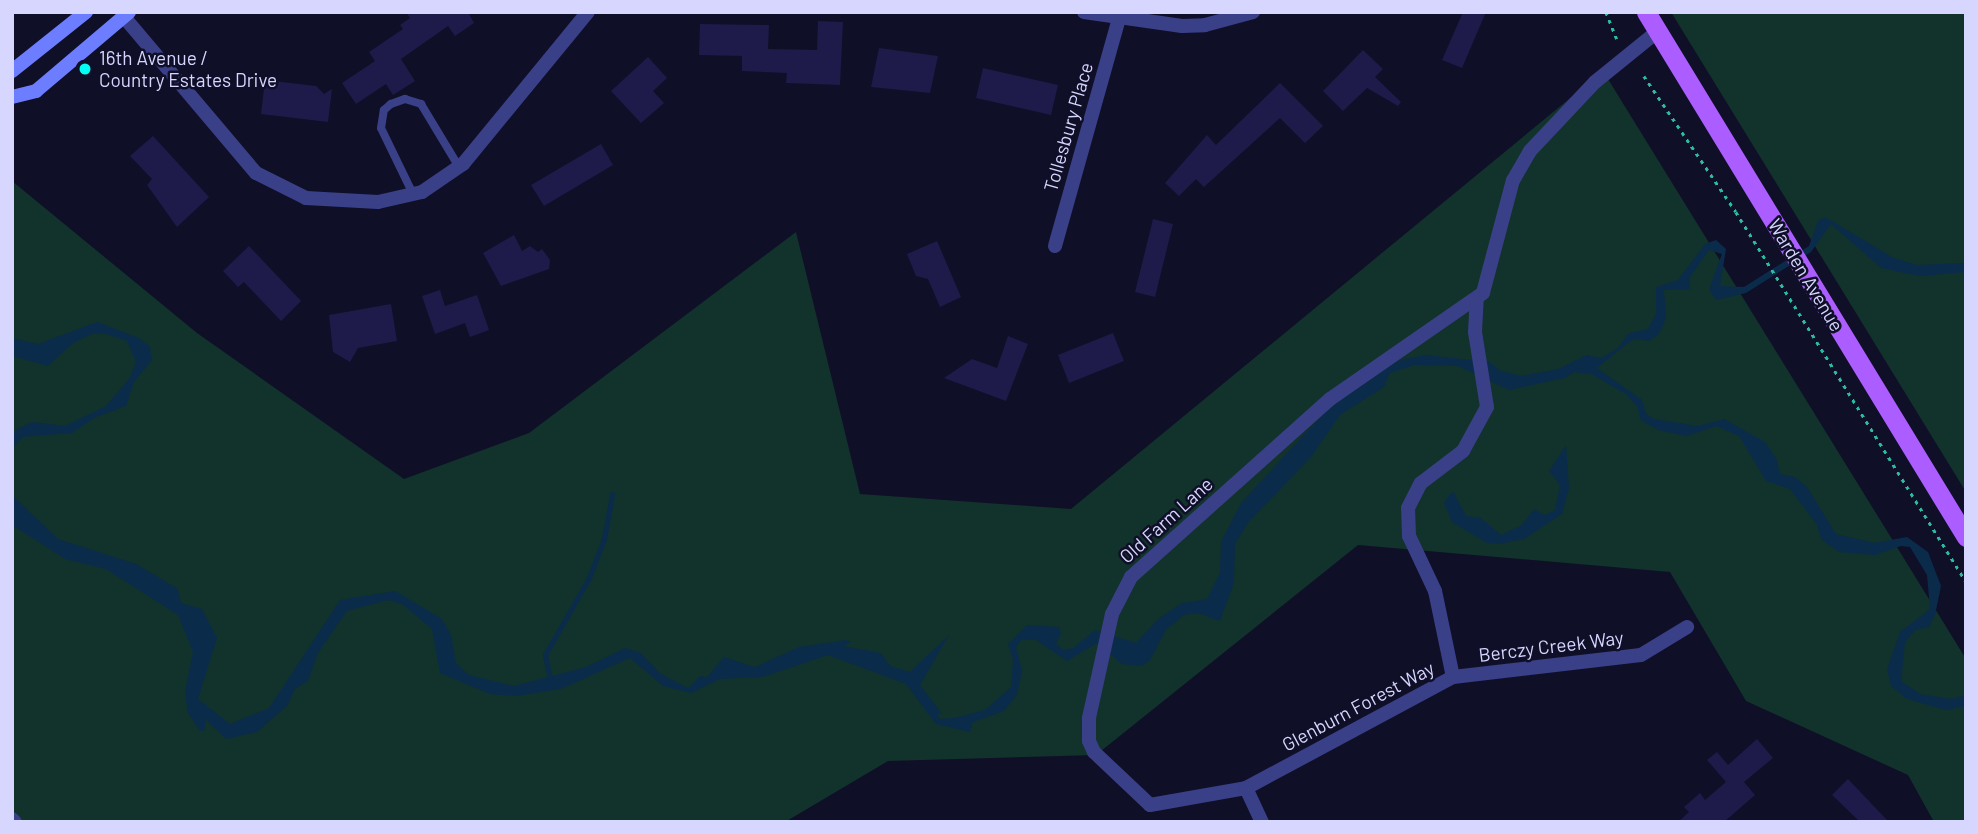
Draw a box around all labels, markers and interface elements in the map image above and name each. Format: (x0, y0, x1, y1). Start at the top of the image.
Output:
place label: 16th Avenue / Country Estates Drive (99, 47, 277, 91)
street label: Tollesbury Place (1039, 60, 1097, 194)
marker: 16th Avenue / Country Estates Drive (77, 61, 93, 77)
street label: Warden Avenue (1763, 215, 1849, 335)
street label: Old Farm Lane (1115, 472, 1217, 568)
street label: Berczy Creek Way (1477, 626, 1625, 666)
street label: Glenburn Forest Way (1278, 656, 1438, 756)

